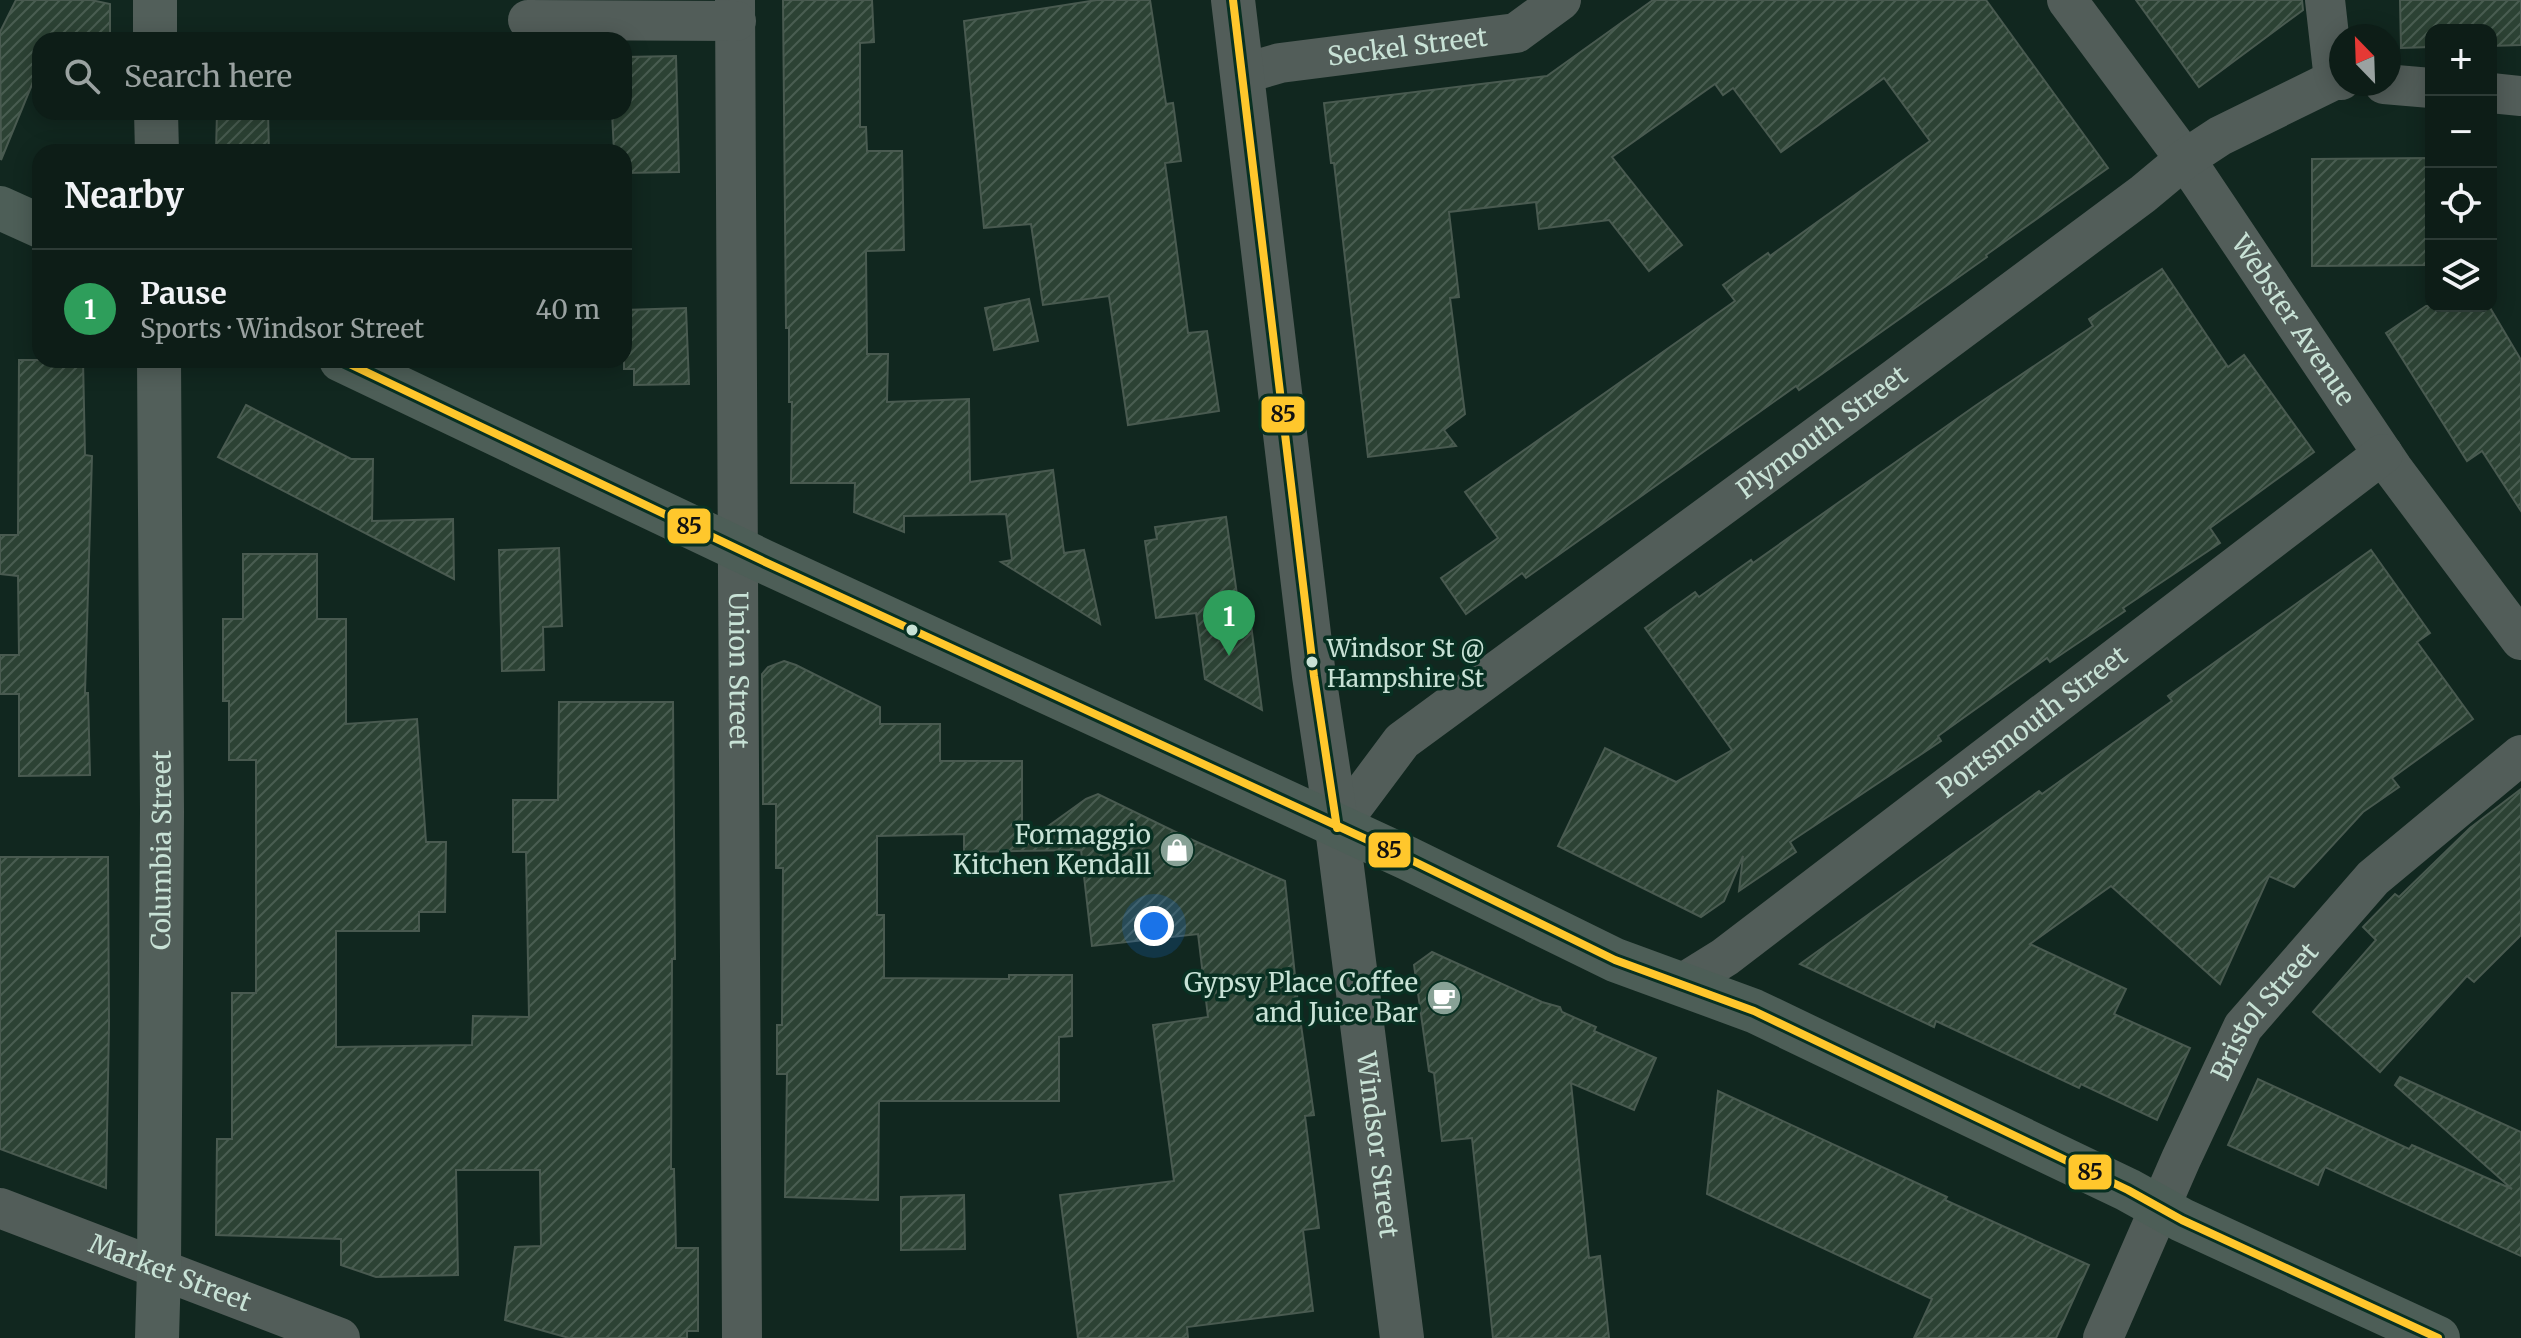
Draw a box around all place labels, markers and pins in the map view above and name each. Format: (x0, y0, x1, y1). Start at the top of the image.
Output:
pin: 1 (1203, 590, 1255, 656)
unlabelled marker (904, 622, 920, 638)
place label: Windsor St @ Hampshire St (1326, 633, 1485, 694)
marker: Windsor St @ Hampshire St (1304, 654, 1320, 670)
place label: Formaggio Kitchen Kendall (953, 818, 1151, 881)
shop icon: Formaggio Kitchen Kendall (1158, 831, 1196, 869)
place label: Gypsy Place Coffee and Juice Bar (1184, 966, 1418, 1029)
cafe icon: Gypsy Place Coffee and Juice Bar (1425, 979, 1463, 1017)

